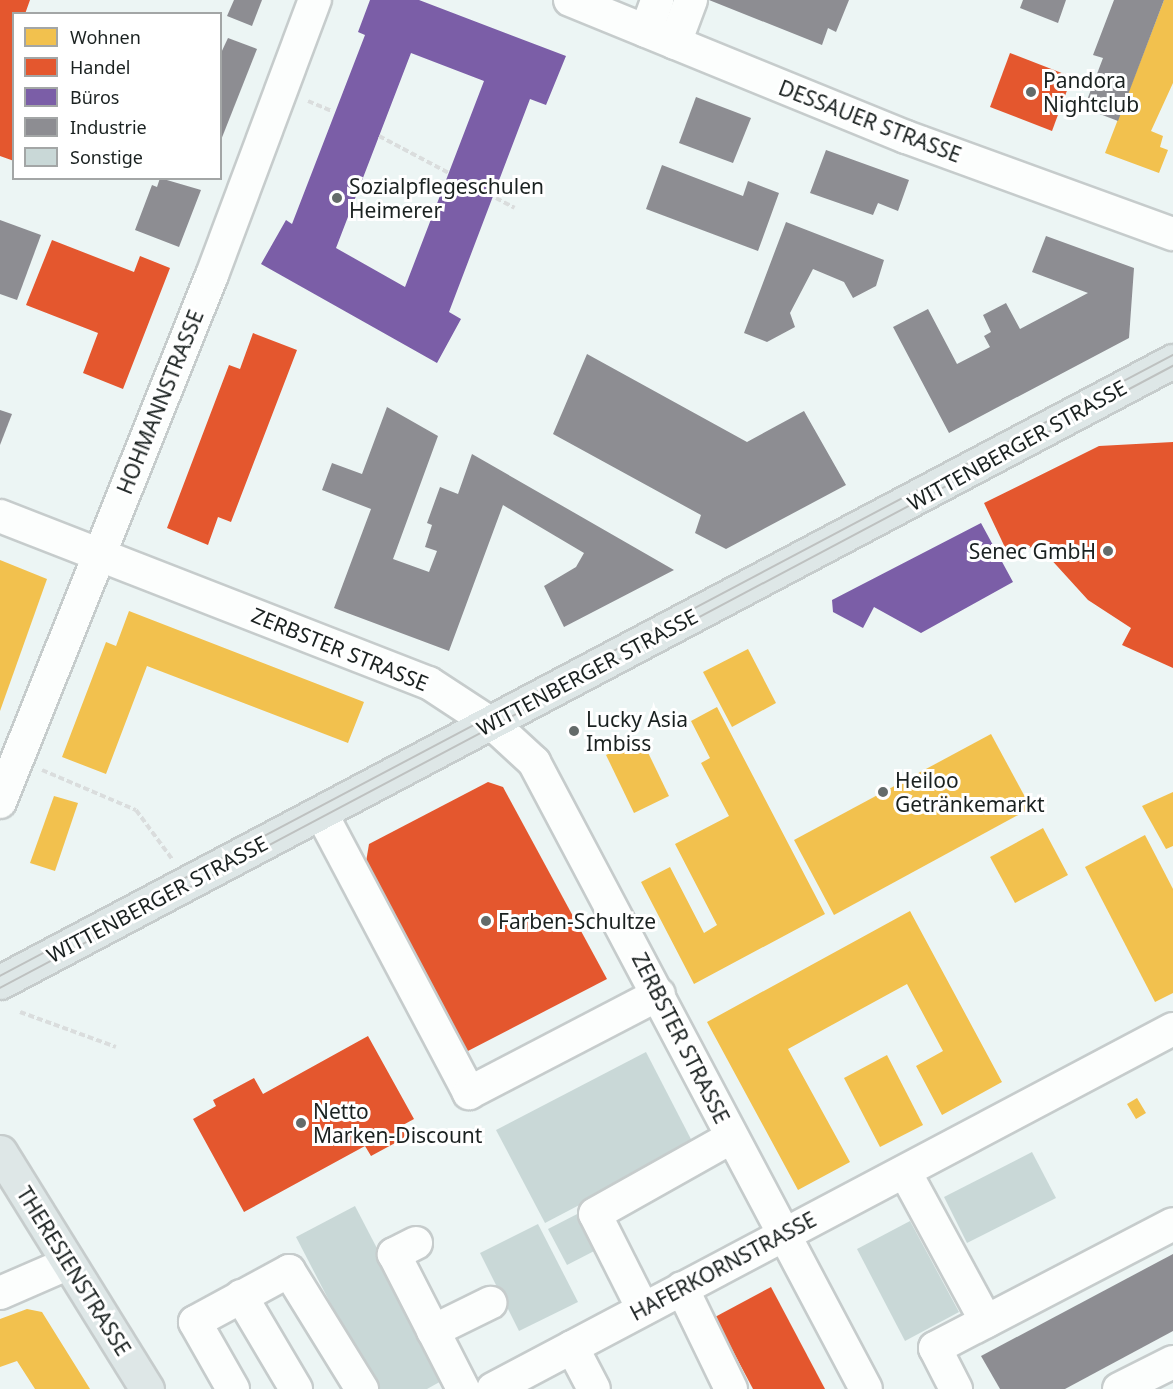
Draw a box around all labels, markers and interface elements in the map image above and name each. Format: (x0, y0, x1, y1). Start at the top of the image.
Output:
legend (12, 12, 222, 180)
text: Wohnen (70, 25, 141, 49)
text: Handel (70, 55, 130, 79)
place label: Pandora Nightclub (1043, 67, 1139, 117)
street label: DESSAUER STRASSE (775, 75, 965, 167)
text: Büros (70, 85, 119, 109)
marker: Pandora Nightclub (1024, 85, 1038, 99)
text: Industrie (70, 115, 147, 139)
text: Sonstige (70, 145, 143, 169)
place label: Sozialpflegeschulen Heimerer (349, 173, 544, 223)
marker: Sozialpflegeschulen Heimerer (330, 191, 344, 205)
street label: HOHMANNSTRASSE (112, 306, 208, 498)
street label: WITTENBERGER STRASSE (903, 374, 1131, 516)
place label: Senec GmbH (969, 538, 1096, 564)
marker: Senec GmbH (1101, 544, 1115, 558)
street label: ZERBSTER STRASSE (248, 602, 432, 696)
street label: WITTENBERGER STRASSE (472, 603, 702, 741)
place label: Lucky Asia Imbiss (586, 706, 688, 756)
marker: Lucky Asia Imbiss (567, 724, 581, 738)
place label: Heiloo Getränkemarkt (895, 767, 1045, 817)
marker: Heiloo Getränkemarkt (876, 785, 890, 799)
street label: WITTENBERGER STRASSE (42, 830, 272, 968)
place label: Farben-Schultze (498, 908, 656, 934)
marker: Farben-Schultze (479, 914, 493, 928)
street label: ZERBSTER STRASSE (627, 948, 735, 1128)
place label: Netto Marken-Discount (313, 1098, 482, 1148)
marker: Netto Marken-Discount (294, 1116, 308, 1130)
street label: THERESIENSTRASSE (12, 1182, 136, 1360)
street label: HAFERKORNSTRASSE (626, 1206, 820, 1326)

